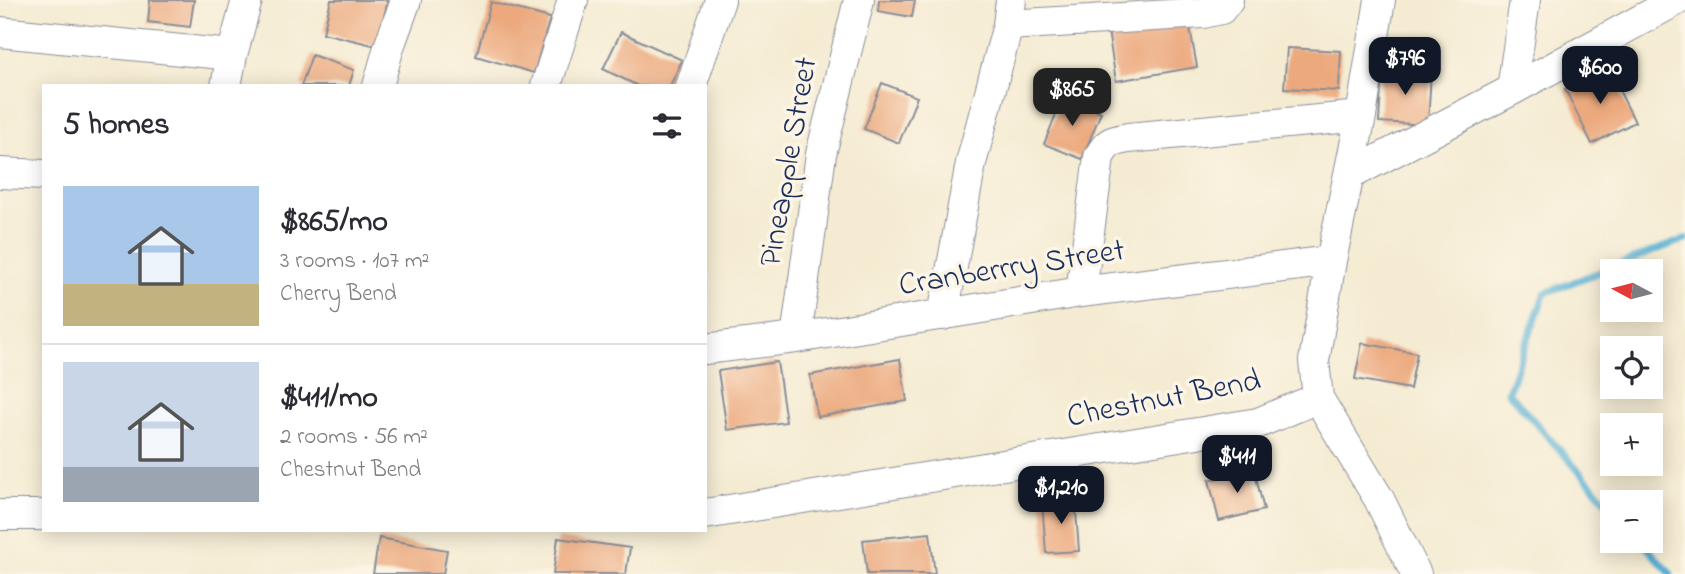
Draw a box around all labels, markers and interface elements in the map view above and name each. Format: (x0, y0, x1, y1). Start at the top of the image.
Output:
pin: $796 (1364, 38, 1446, 97)
text: $796 (1385, 43, 1425, 76)
pin: $600 (1559, 46, 1641, 106)
text: $600 (1578, 52, 1622, 85)
street label: Pineapple Street (748, 53, 832, 270)
pin: $865 (1031, 68, 1113, 128)
text: $865 (1049, 74, 1095, 107)
text: 5 homes (63, 104, 170, 148)
icon: filters (648, 107, 686, 145)
text: $865/mo (280, 201, 388, 245)
icon: home (119, 214, 203, 298)
street label: Cranberrry Street (896, 228, 1129, 310)
text: 3 rooms · 107 m² (280, 245, 429, 278)
north arrow (1600, 259, 1662, 322)
map controls (1600, 259, 1663, 553)
text: Cherry Bend (280, 278, 397, 311)
button: locate (1600, 336, 1663, 399)
street label: Chestnut Bend (1063, 358, 1265, 442)
text: $411/mo (280, 377, 378, 421)
icon: home (119, 390, 203, 474)
button: + (1600, 413, 1663, 476)
text: 2 rooms · 56 m² (280, 421, 428, 454)
pin: $411 (1196, 435, 1278, 495)
text: $411 (1218, 441, 1256, 474)
text: Chestnut Bend (280, 454, 421, 487)
pin: $1,210 (1004, 466, 1118, 526)
text: $1,210 (1034, 472, 1088, 505)
button: − (1600, 490, 1663, 553)

